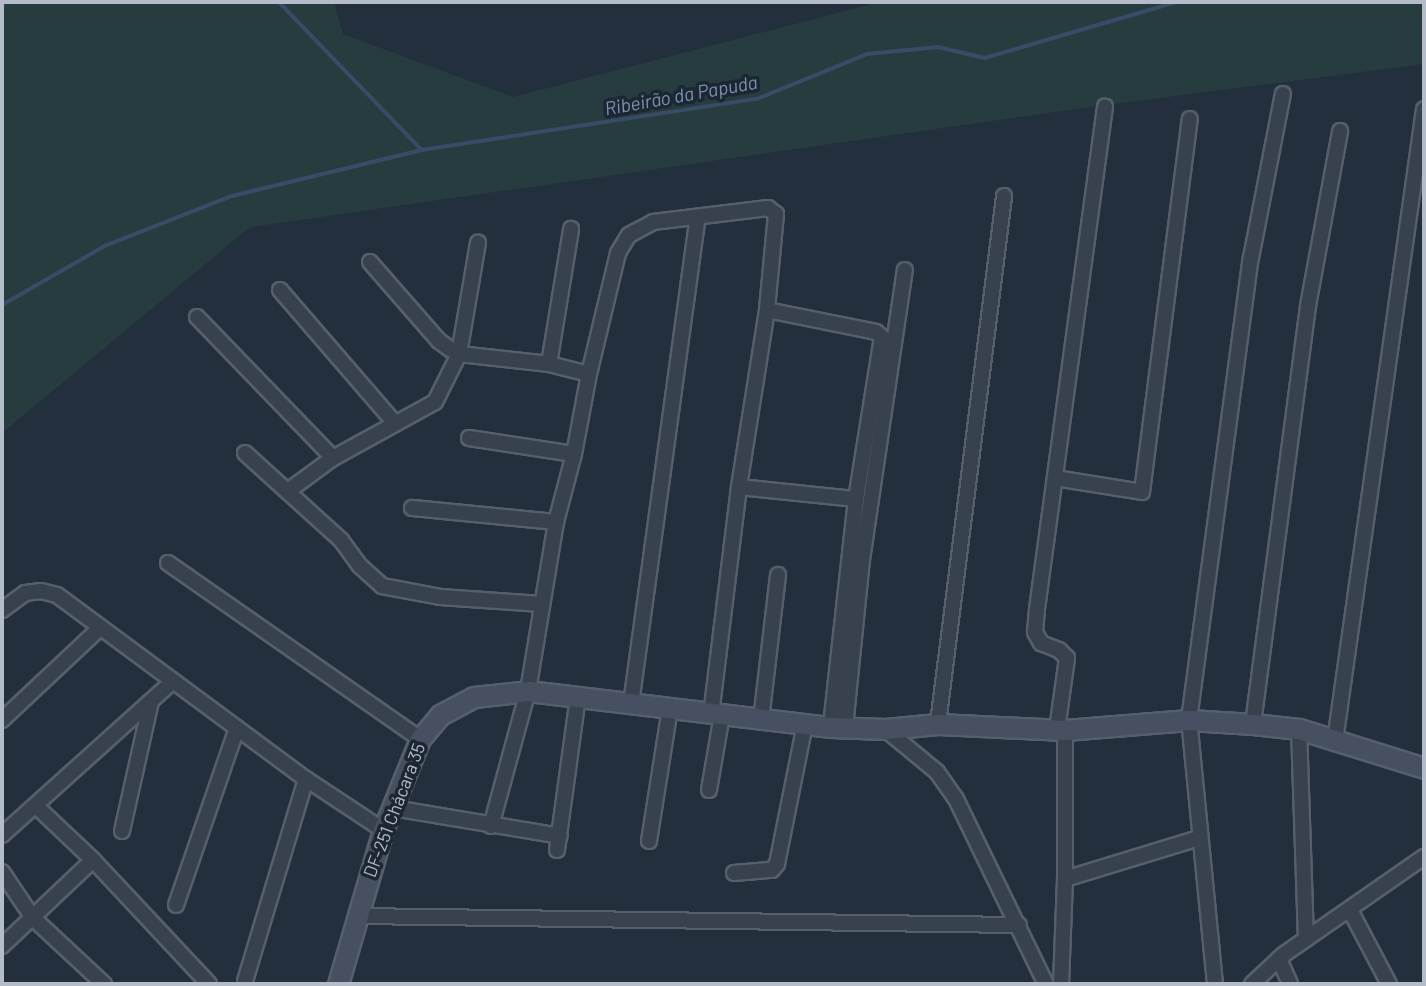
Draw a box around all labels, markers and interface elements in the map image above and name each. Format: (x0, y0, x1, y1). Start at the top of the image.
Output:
water label: Ribeirão da Papuda (603, 70, 759, 120)
street label: DF-251 Chácara 35 (358, 740, 430, 880)

